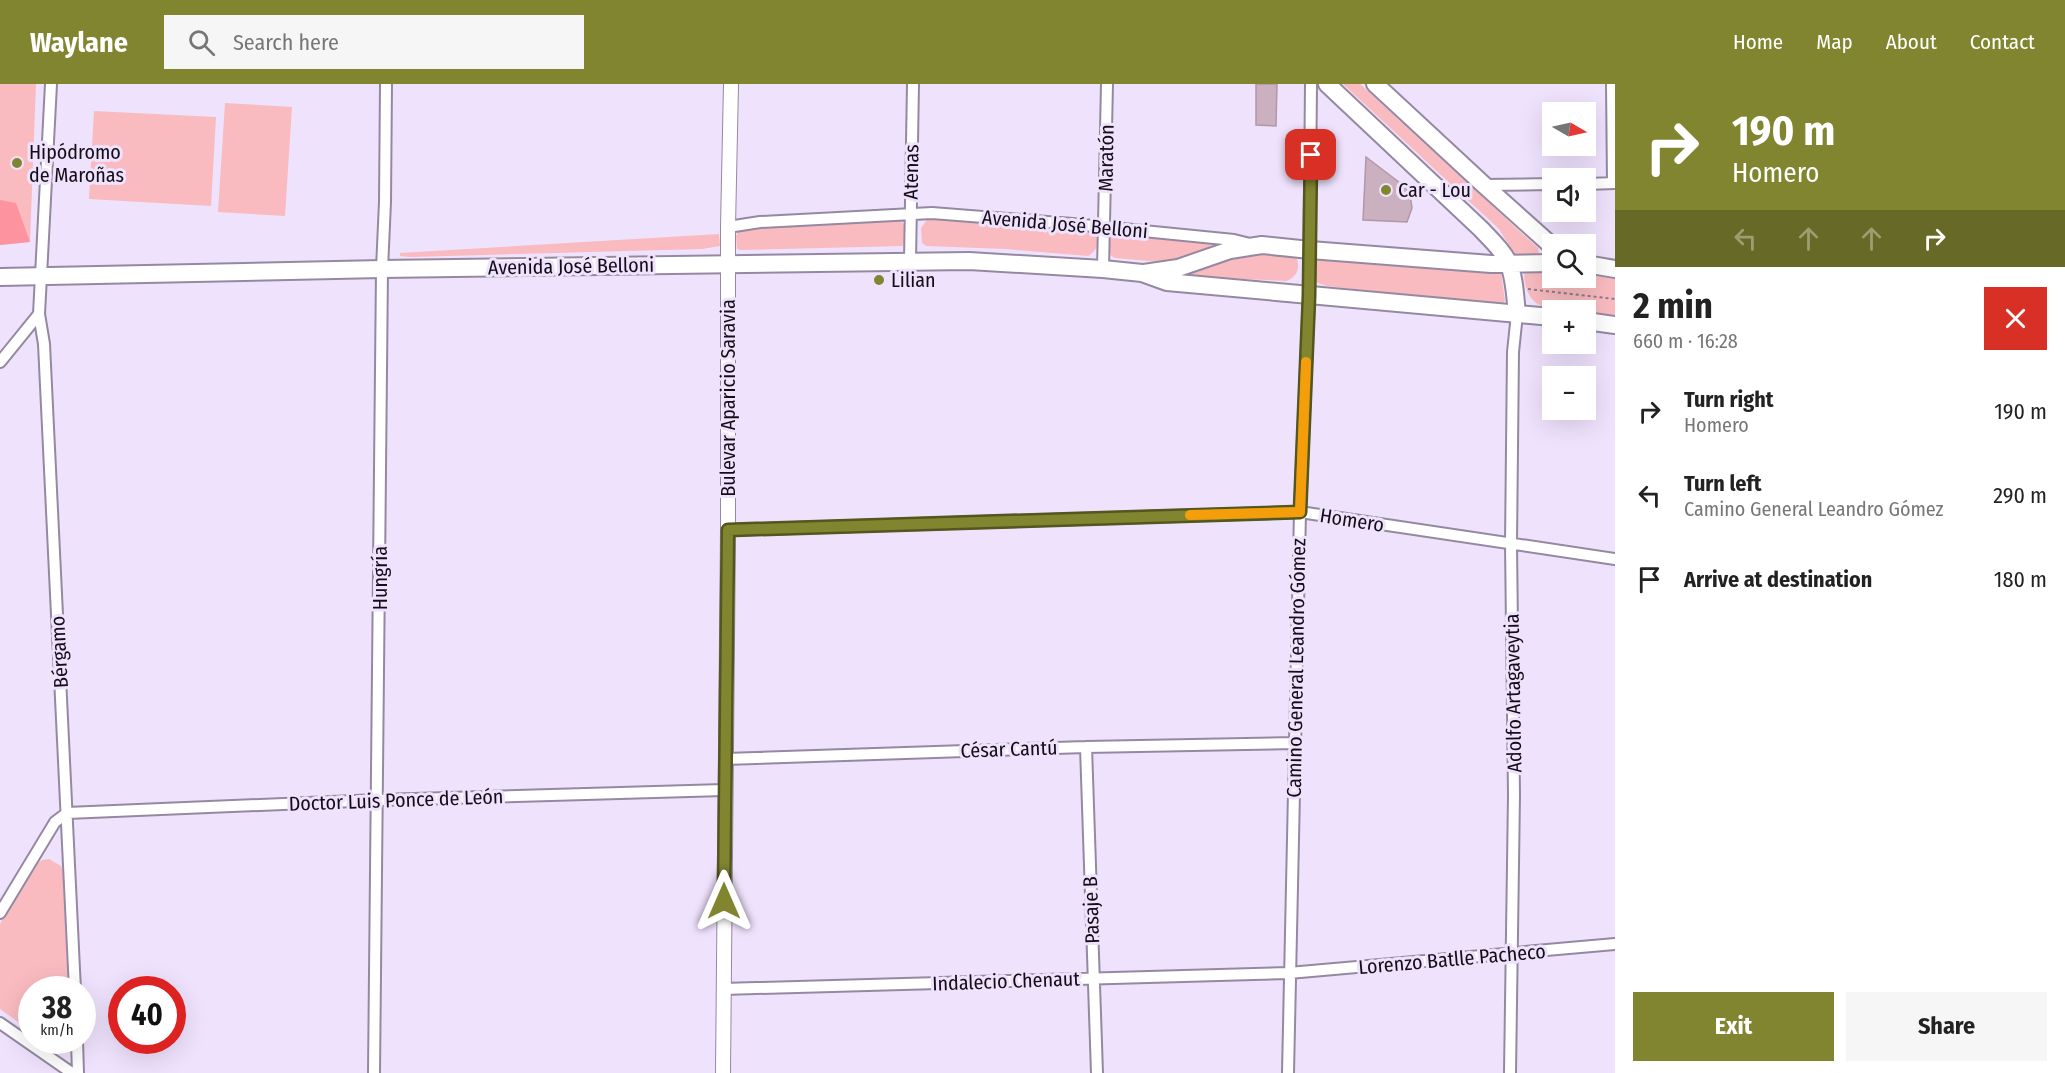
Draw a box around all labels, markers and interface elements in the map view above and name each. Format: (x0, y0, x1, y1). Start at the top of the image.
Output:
search box (164, 15, 584, 69)
text: Waylane (30, 26, 128, 59)
icon: search (185, 26, 218, 59)
text: Search here (233, 29, 339, 56)
text: Home (1733, 29, 1783, 55)
text: Map (1816, 29, 1853, 55)
text: About (1886, 29, 1937, 55)
text: Contact (1970, 29, 2035, 55)
north arrow (1542, 102, 1596, 156)
map controls (1542, 102, 1596, 420)
text: 190 m (1732, 106, 1835, 156)
icon: right (1633, 108, 1711, 186)
street label: Maratón (1093, 124, 1119, 192)
pin (1285, 129, 1336, 180)
icon: arrive (1294, 138, 1327, 171)
place label: Hipódromo de Maroñas (29, 140, 124, 187)
street label: Atenas (899, 144, 923, 200)
marker: Hipódromo de Maroñas (10, 156, 24, 170)
text: Homero (1732, 157, 1820, 189)
button: sound (1542, 168, 1596, 222)
place label: Car - Lou (1398, 178, 1471, 202)
marker: Car - Lou (1379, 183, 1393, 197)
street label: Avenida José Belloni (981, 205, 1149, 243)
icon: left (1729, 222, 1762, 255)
icon: ahead (1792, 222, 1825, 255)
icon: ahead (1855, 222, 1888, 255)
icon: right (1918, 222, 1951, 255)
button: search (1542, 234, 1596, 288)
street label: Avenida José Belloni (488, 253, 654, 279)
place label: Lilian (891, 268, 936, 292)
marker: Lilian (872, 273, 886, 287)
text: 2 min (1633, 284, 1713, 328)
button: close (1984, 287, 2047, 350)
street label: Bulevar Aparicio Saravia (716, 299, 740, 497)
button: + (1542, 300, 1596, 354)
text: 660 m · 16:28 (1633, 329, 1738, 353)
button: − (1542, 366, 1596, 420)
text: Turn right (1684, 386, 1773, 413)
icon: right (1633, 395, 1666, 428)
text: 190 m (1994, 398, 2047, 425)
text: Homero (1684, 413, 1749, 437)
text: Turn left (1684, 470, 1762, 497)
icon: left (1633, 479, 1666, 512)
text: 290 m (1993, 482, 2047, 509)
text: Camino General Leandro Gómez (1684, 497, 1943, 521)
street label: Homero (1318, 503, 1386, 537)
street label: Camino General Leandro Gómez (1282, 538, 1310, 798)
street label: Hungría (368, 546, 392, 610)
icon: arrive (1633, 563, 1666, 596)
text: Arrive at destination (1684, 566, 1872, 593)
text: 180 m (1994, 566, 2047, 593)
street label: Adolfo Artagaveytia (1500, 613, 1526, 773)
street label: Bérgamo (45, 615, 73, 689)
street label: César Cantú (960, 735, 1058, 763)
street label: Doctor Luis Ponce de León (288, 784, 504, 816)
position arrow (692, 869, 756, 933)
street label: Pasaje B (1078, 876, 1104, 944)
street label: Lorenzo Batlle Pacheco (1357, 939, 1547, 979)
street label: Indalecio Chenaut (932, 966, 1081, 996)
speed limit sign: 40 (108, 976, 186, 1054)
text: 38 (42, 990, 72, 1026)
button: Exit (1633, 992, 1834, 1061)
button: Share (1846, 992, 2047, 1061)
text: km/h (40, 1021, 74, 1039)

